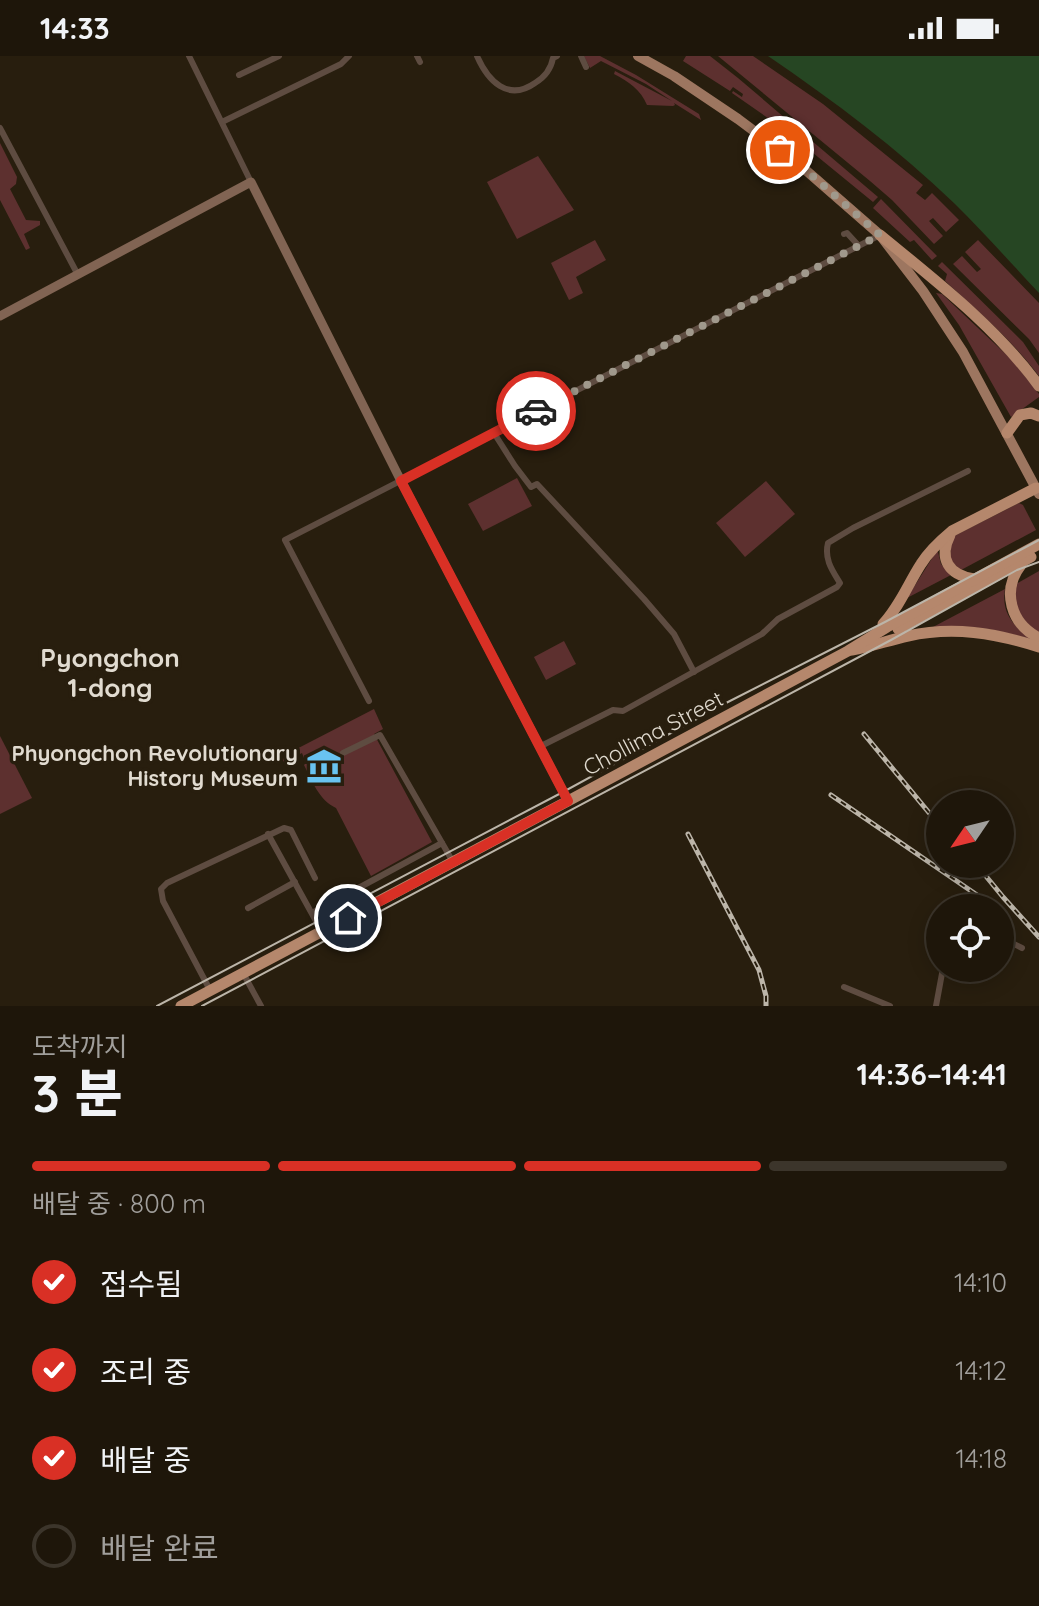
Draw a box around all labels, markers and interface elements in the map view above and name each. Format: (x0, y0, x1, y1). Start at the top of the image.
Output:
text: 14:33 (40, 9, 110, 47)
pin (746, 116, 814, 184)
icon: bag (758, 128, 802, 172)
courier (496, 371, 576, 451)
icon: car (514, 389, 558, 433)
district label: Pyongchon 1-dong (40, 641, 180, 704)
street label: Chollima Street (578, 684, 728, 782)
place label: Phyongchon Revolutionary History Museum (11, 739, 298, 792)
museum icon: Phyongchon Revolutionary History Museum (305, 747, 343, 785)
north arrow (926, 790, 1014, 878)
map controls (926, 790, 1014, 982)
pin (314, 884, 382, 952)
button: locate (926, 894, 1014, 982)
icon: home (326, 896, 370, 940)
text: 도착까지 (32, 1030, 128, 1063)
text: 14:36–14:41 (857, 1055, 1007, 1093)
text: 3 분 (32, 1060, 122, 1125)
text: 배달 중 · 800 m (32, 1187, 206, 1220)
icon: check (32, 1260, 76, 1304)
text: 접수됨 (100, 1265, 183, 1303)
text: 14:10 (954, 1266, 1007, 1299)
icon: check (32, 1348, 76, 1392)
text: 조리 중 (100, 1353, 191, 1391)
text: 14:12 (955, 1354, 1007, 1387)
icon: check (32, 1436, 76, 1480)
text: 배달 중 (100, 1441, 191, 1479)
text: 14:18 (956, 1442, 1007, 1475)
text: 배달 완료 (100, 1529, 219, 1567)

